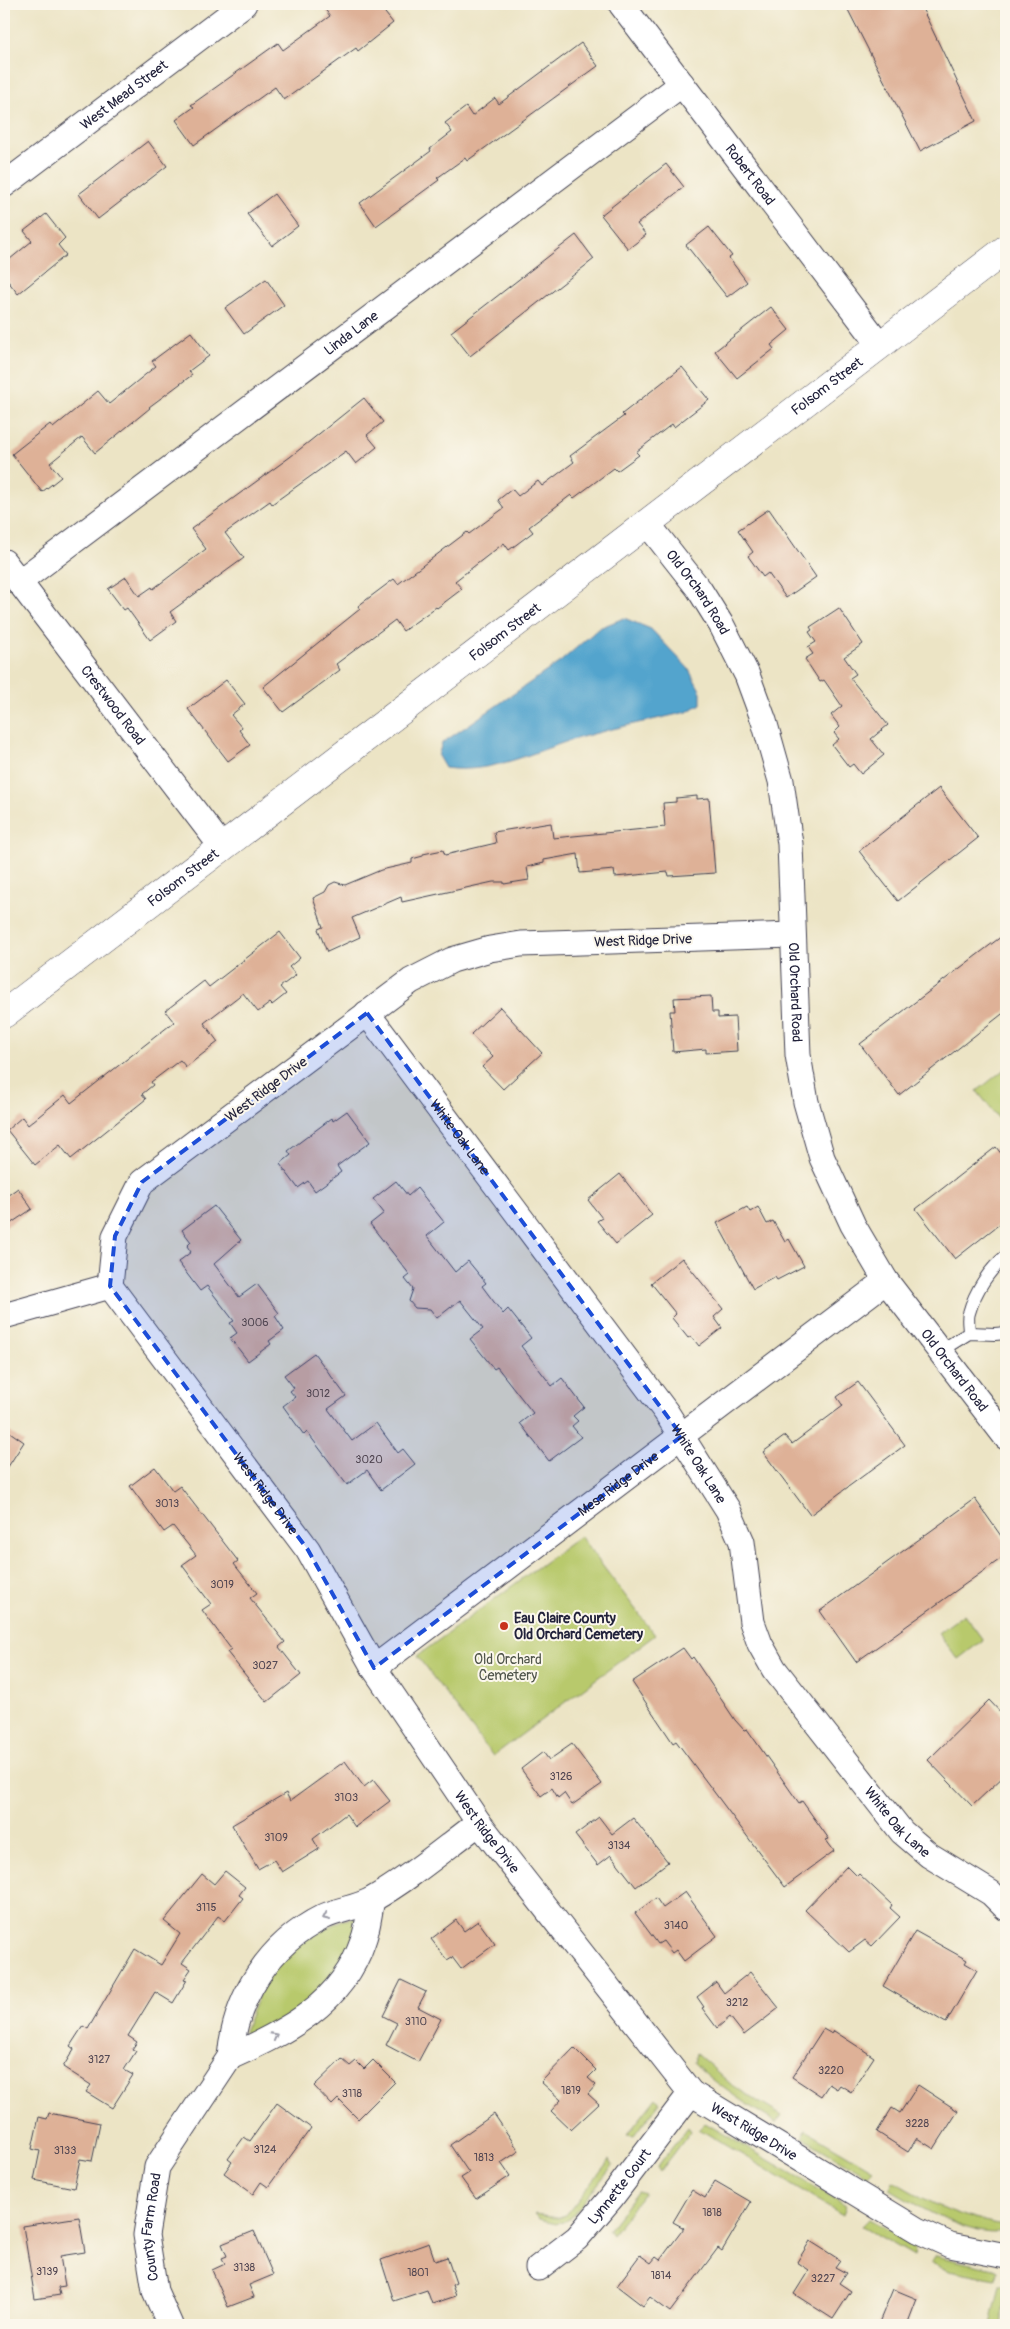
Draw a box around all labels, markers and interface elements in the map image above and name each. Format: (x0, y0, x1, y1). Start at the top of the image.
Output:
street label: West Mead Street (77, 56, 171, 134)
street label: Robert Road (721, 141, 779, 209)
street label: Linda Lane (321, 307, 382, 359)
street label: Folsom Street (788, 353, 866, 419)
street label: Old Orchard Road (662, 546, 733, 638)
street label: Folsom Street (466, 599, 544, 665)
street label: Crestwood Road (77, 662, 149, 749)
street label: Folsom Street (144, 845, 223, 911)
street label: West Ridge Drive (594, 930, 692, 951)
street label: Old Orchard Road (785, 942, 806, 1043)
street label: West Ridge Drive (222, 1053, 311, 1126)
street label: White Oak Lane (426, 1096, 493, 1178)
house number: 3006 (241, 1316, 269, 1329)
street label: Old Orchard Road (917, 1326, 991, 1415)
house number: 3012 (306, 1387, 330, 1400)
street label: White Oak Lane (667, 1422, 730, 1507)
street label: Mesa Ridge Drive (575, 1448, 662, 1520)
street label: West Ridge Drive (229, 1449, 302, 1538)
house number: 3020 (355, 1453, 383, 1466)
house number: 3013 (155, 1497, 179, 1510)
house number: 3019 (210, 1578, 234, 1591)
place label: Eau Claire County Old Orchard Cemetery (514, 1610, 643, 1643)
marker: Eau Claire County Old Orchard Cemetery (498, 1620, 510, 1632)
park label: Old Orchard Cemetery (474, 1651, 542, 1684)
house number: 3027 (252, 1659, 278, 1672)
house number: 3126 (550, 1770, 573, 1783)
street label: White Oak Lane (861, 1783, 934, 1861)
street label: West Ridge Drive (451, 1788, 523, 1877)
house number: 3103 (334, 1791, 358, 1804)
house number: 3109 (264, 1831, 288, 1844)
house number: 3134 (608, 1839, 631, 1852)
house number: 3115 (196, 1901, 216, 1914)
one-way arrow (323, 1910, 332, 1920)
house number: 3140 (664, 1919, 688, 1932)
house number: 3212 (726, 1996, 748, 2009)
house number: 3110 (405, 2015, 427, 2028)
one-way arrow (269, 2033, 278, 2043)
house number: 3127 (88, 2053, 110, 2066)
house number: 3220 (818, 2064, 844, 2077)
house number: 1819 (561, 2084, 581, 2097)
house number: 3118 (342, 2087, 363, 2100)
street label: West Ridge Drive (707, 2099, 800, 2164)
house number: 3228 (905, 2117, 929, 2130)
house number: 3124 (254, 2143, 277, 2156)
house number: 3133 (54, 2144, 76, 2157)
street label: Lynnette Court (584, 2145, 655, 2228)
house number: 1813 (474, 2151, 494, 2164)
street label: County Farm Road (138, 2172, 165, 2282)
house number: 1818 (702, 2206, 722, 2219)
house number: 3138 (233, 2261, 256, 2274)
house number: 3139 (36, 2265, 58, 2278)
house number: 1801 (407, 2266, 429, 2279)
house number: 1814 (651, 2269, 672, 2282)
house number: 3227 (811, 2272, 835, 2285)

